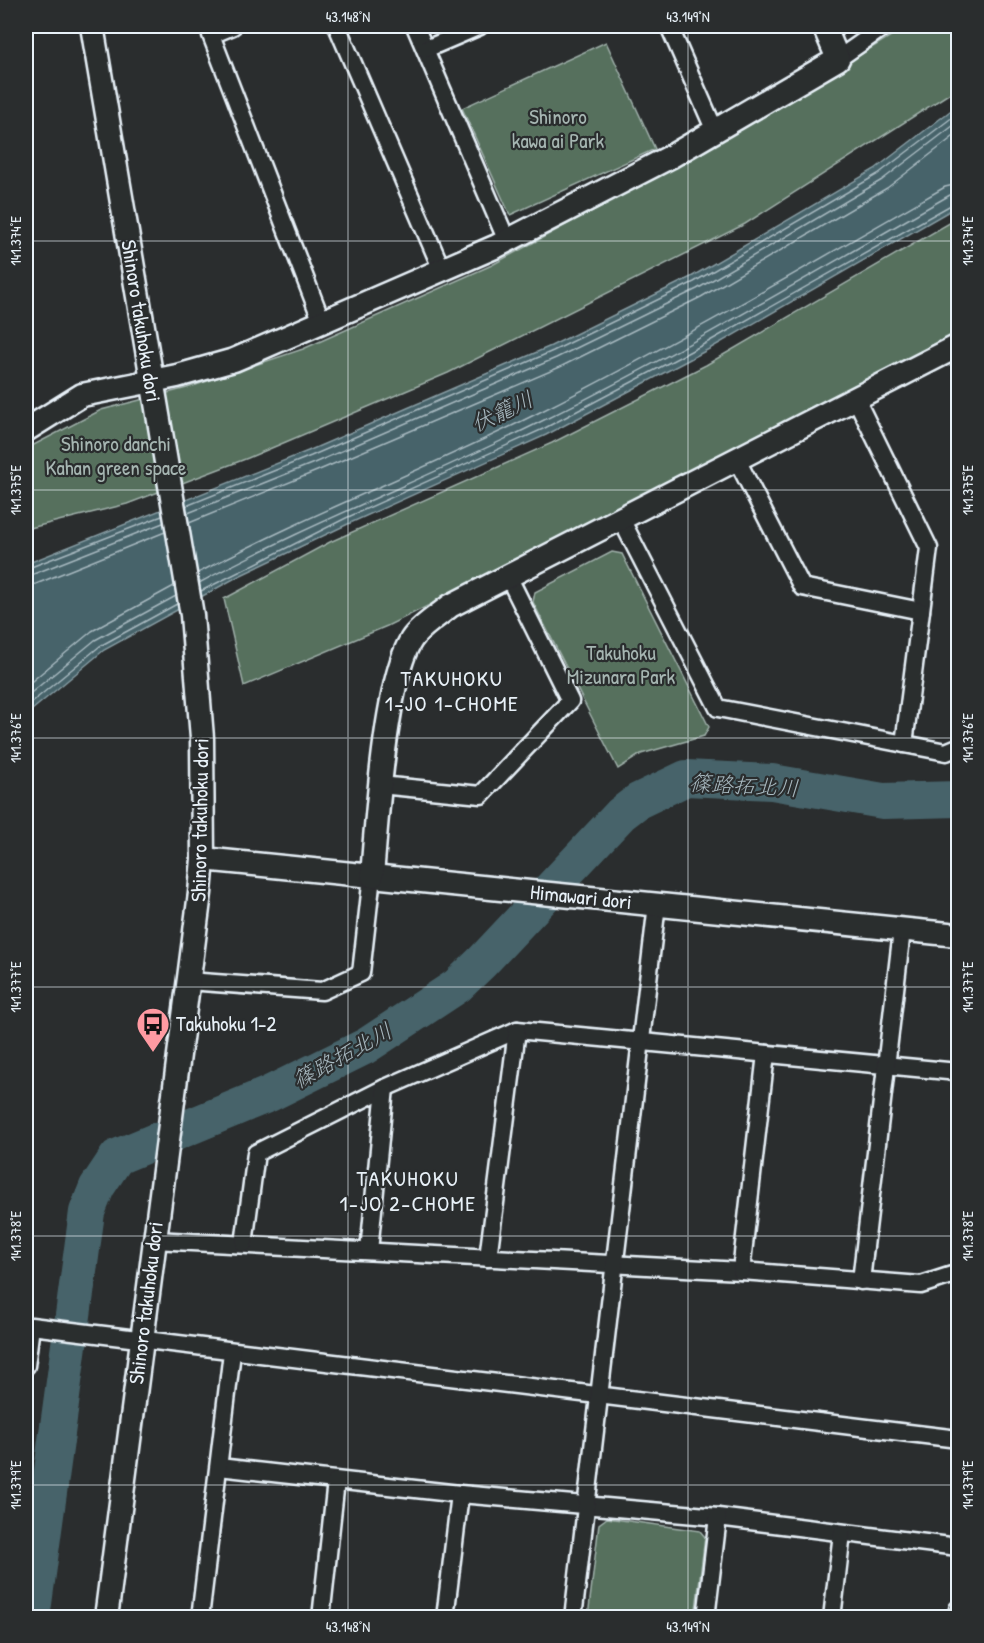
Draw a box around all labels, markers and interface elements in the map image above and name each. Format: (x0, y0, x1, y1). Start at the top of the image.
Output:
text: 43.148°N (326, 6, 370, 27)
text: 43.149°N (666, 6, 710, 27)
park label: Shinoro kawa ai Park (512, 102, 605, 155)
text: 141.374°E (5, 216, 26, 266)
text: 141.374°E (957, 216, 978, 266)
street label: Shinoro takuhoku dori (114, 238, 169, 404)
water label: 伏籠川 (466, 383, 538, 439)
park label: Shinoro danchi Kahan green space (46, 429, 186, 482)
text: 141.375°E (5, 464, 26, 515)
text: 141.375°E (957, 464, 978, 515)
park label: Takuhoku Mizunara Park (567, 638, 676, 691)
district label: TAKUHOKU 1-JO 1-CHOME (385, 663, 519, 718)
text: 141.376°E (5, 713, 26, 763)
text: 141.376°E (957, 713, 978, 763)
street label: Shinoro takuhoku dori (184, 738, 215, 902)
water label: 篠路拓北川 (688, 767, 800, 803)
street label: Himawari dori (529, 877, 633, 916)
text: 141.377°E (5, 961, 26, 1013)
text: 141.377°E (957, 961, 978, 1013)
bus stop icon: Takuhoku 1-2 (135, 1006, 171, 1053)
place label: Takuhoku 1-2 (176, 1009, 277, 1038)
water label: 篠路拓北川 (287, 1015, 397, 1095)
district label: TAKUHOKU 1-JO 2-CHOME (340, 1163, 476, 1218)
text: 141.378°E (5, 1210, 26, 1261)
text: 141.378°E (957, 1210, 978, 1261)
street label: Shinoro takuhoku dori (121, 1220, 170, 1386)
text: 141.379°E (5, 1460, 26, 1510)
text: 141.379°E (957, 1460, 978, 1510)
text: 43.148°N (326, 1616, 370, 1637)
text: 43.149°N (666, 1616, 710, 1637)

